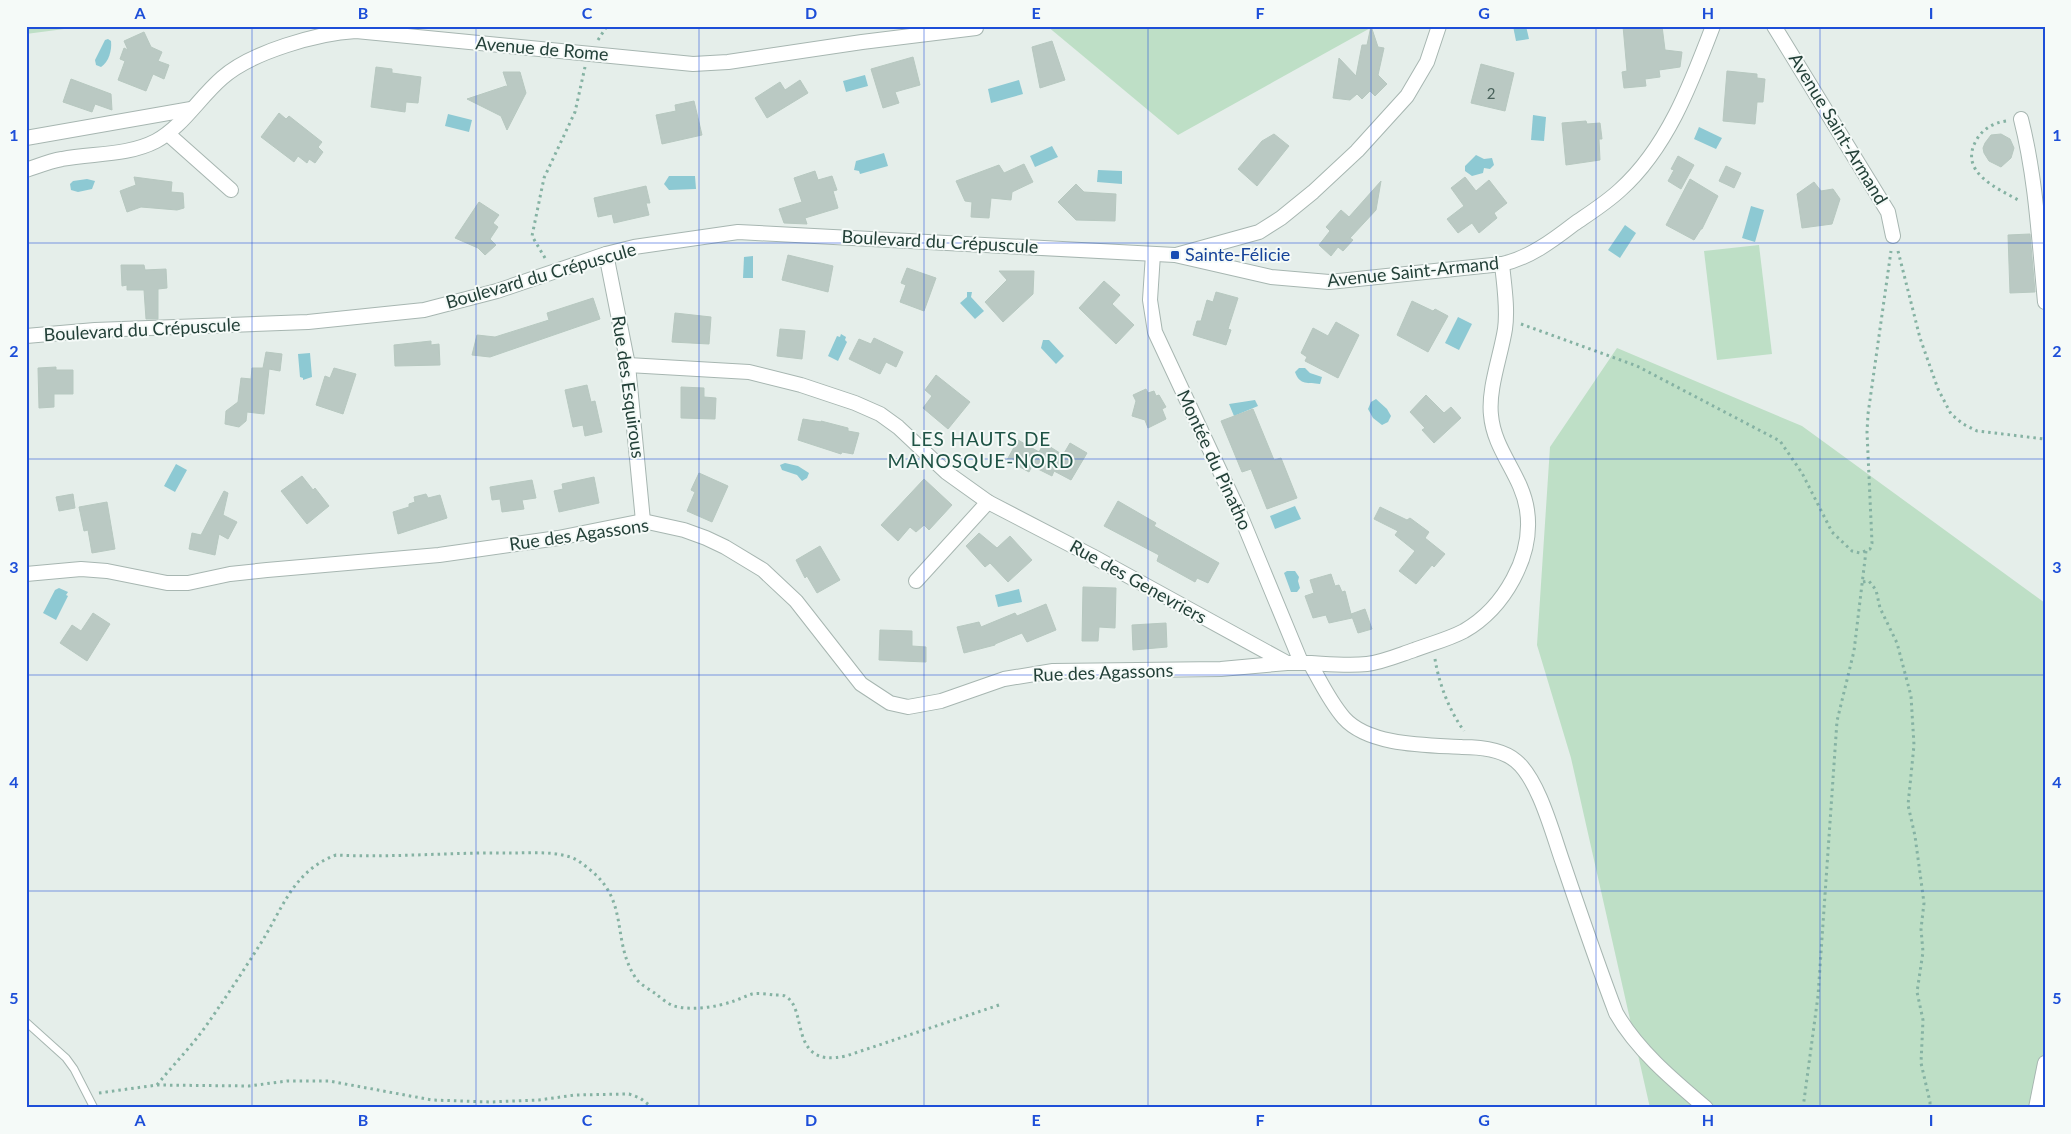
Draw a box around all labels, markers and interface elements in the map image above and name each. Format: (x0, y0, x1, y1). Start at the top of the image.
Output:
text: A (133, 3, 146, 22)
text: B (358, 3, 368, 22)
text: C (582, 3, 593, 22)
text: D (805, 3, 817, 22)
text: E (1031, 3, 1041, 22)
text: F (1255, 3, 1265, 22)
text: G (1478, 3, 1490, 22)
text: H (1702, 3, 1714, 22)
text: I (1929, 3, 1933, 22)
street label: Avenue de Rome (475, 31, 610, 65)
street label: Avenue Saint-Armand (1785, 49, 1893, 208)
house number: 2 (1487, 84, 1495, 102)
text: 1 (9, 125, 19, 144)
text: 1 (2052, 125, 2062, 144)
street label: Boulevard du Crépuscule (841, 225, 1039, 257)
street label: Boulevard du Crépuscule (443, 237, 638, 313)
place label: Sainte-Félicie (1185, 243, 1290, 265)
marker: Sainte-Félicie (1169, 249, 1181, 261)
street label: Avenue Saint-Armand (1326, 251, 1500, 291)
street label: Boulevard du Crépuscule (43, 313, 241, 345)
street label: Rue des Esquirous (608, 314, 650, 460)
text: 2 (9, 341, 19, 360)
text: 2 (2052, 341, 2062, 360)
street label: Montée du Pinatho (1173, 386, 1257, 533)
district label: LES HAUTS DE MANOSQUE-NORD (888, 427, 1074, 472)
street label: Rue des Agassons (508, 513, 650, 555)
street label: Rue des Genevriers (1066, 534, 1211, 628)
text: 3 (9, 557, 19, 576)
text: 3 (2052, 557, 2062, 576)
street label: Rue des Agassons (1032, 659, 1174, 685)
text: 4 (9, 772, 19, 791)
text: 4 (2052, 772, 2062, 791)
text: 5 (9, 988, 19, 1007)
text: 5 (2052, 988, 2062, 1007)
text: A (133, 1110, 146, 1129)
text: B (358, 1110, 368, 1129)
text: C (582, 1110, 593, 1129)
text: D (805, 1110, 817, 1129)
text: E (1031, 1110, 1041, 1129)
text: F (1255, 1110, 1265, 1129)
text: G (1478, 1110, 1490, 1129)
text: H (1702, 1110, 1714, 1129)
text: I (1929, 1110, 1933, 1129)

